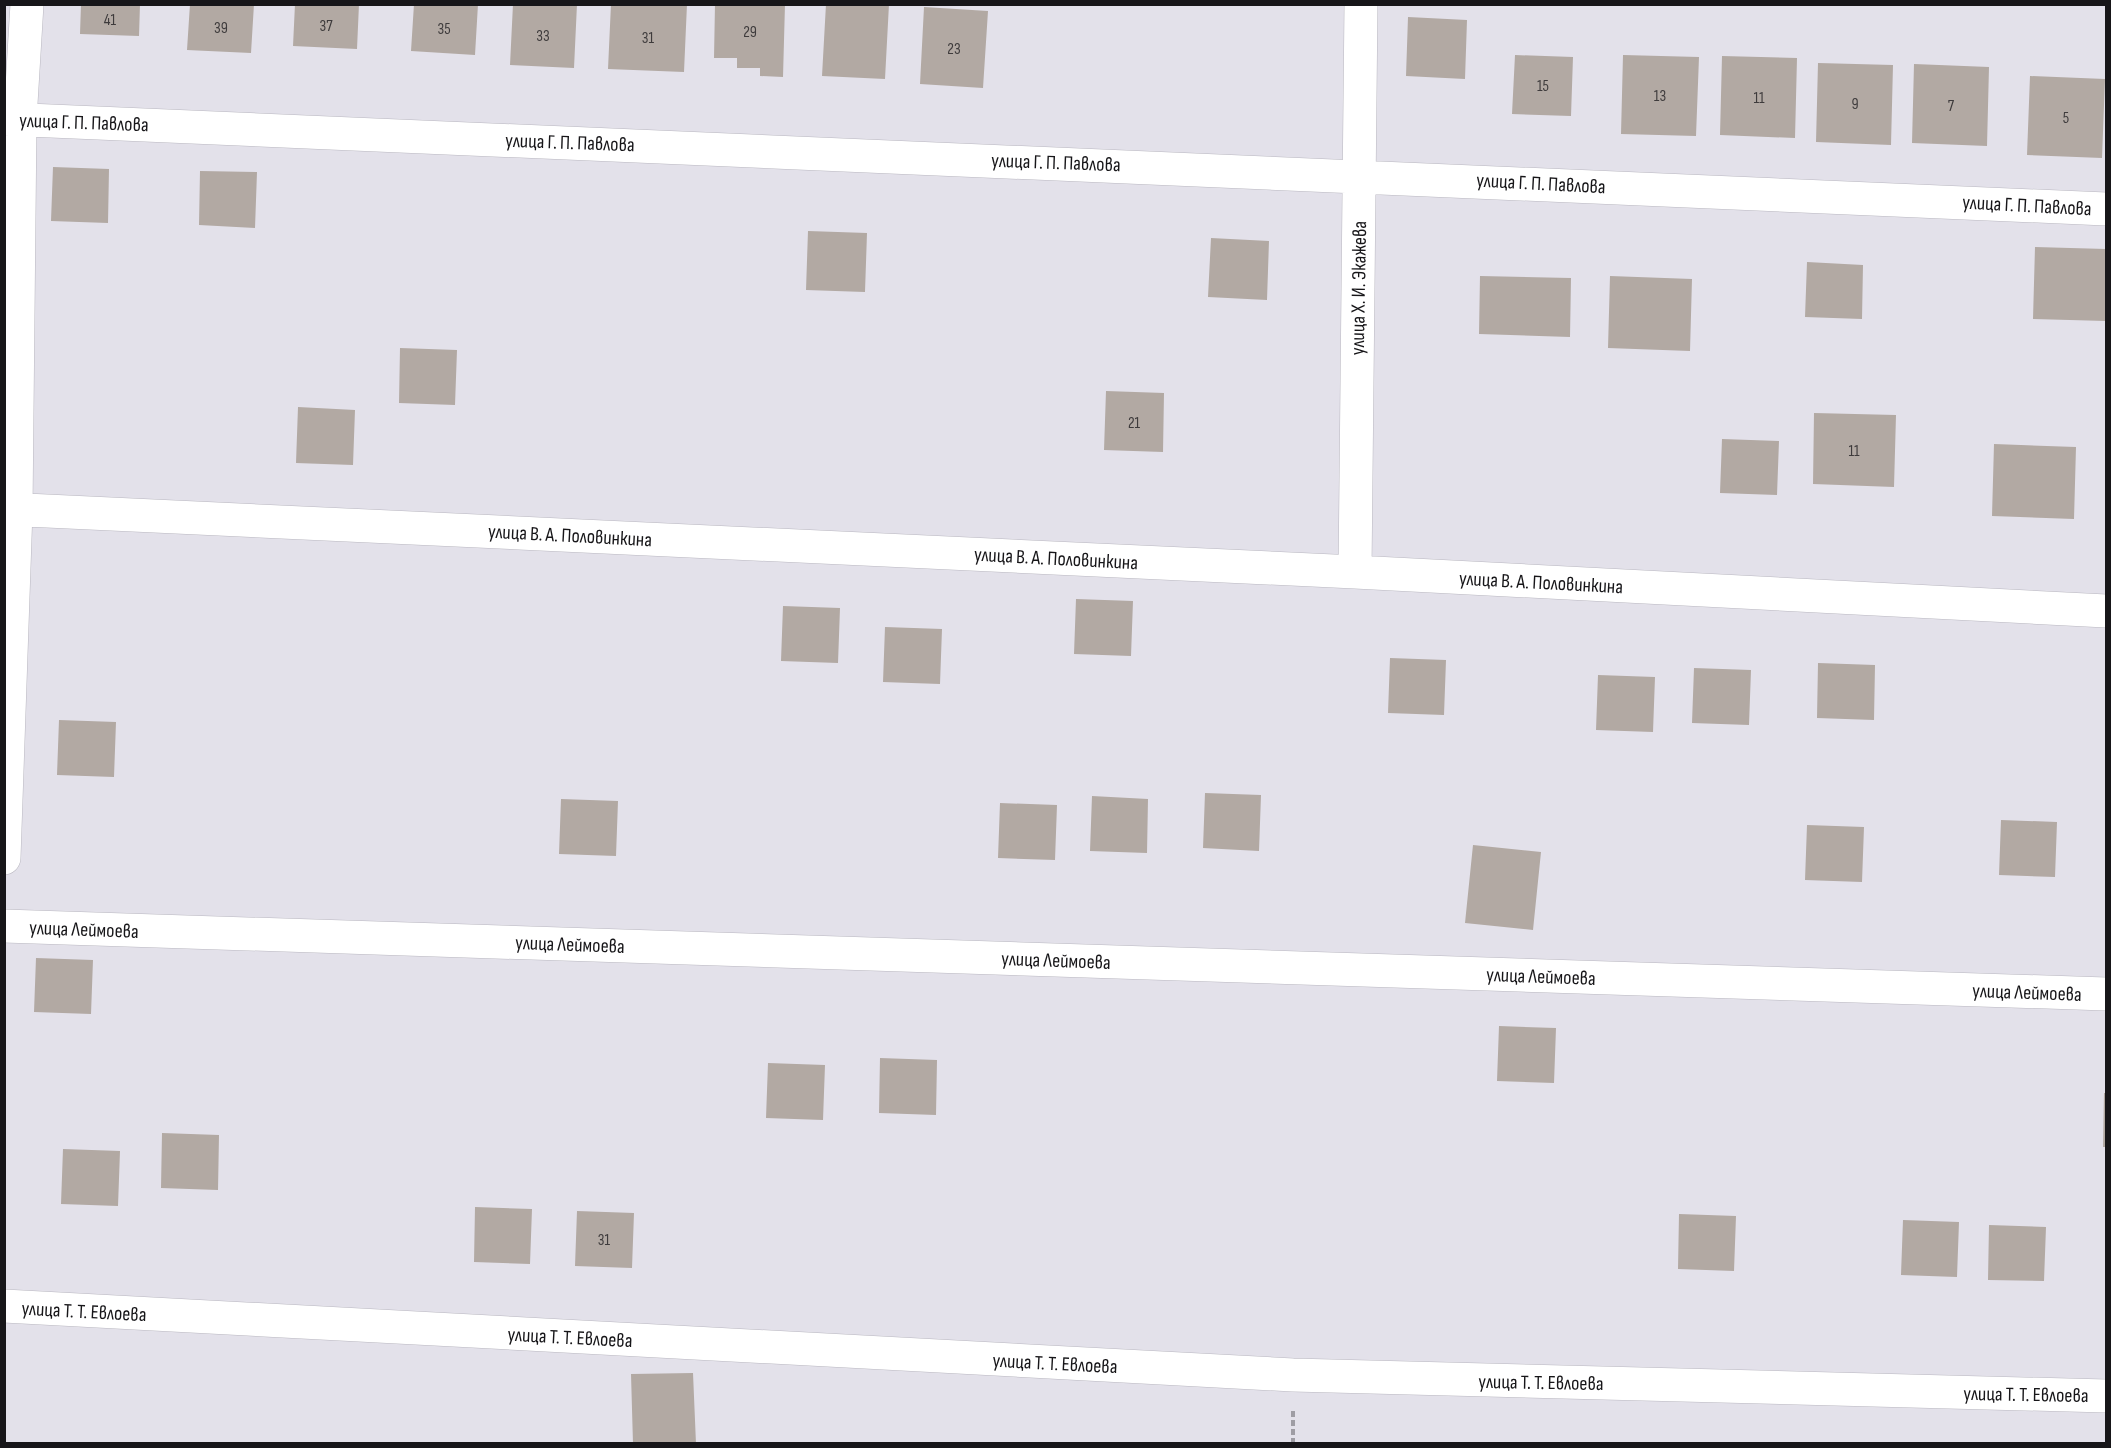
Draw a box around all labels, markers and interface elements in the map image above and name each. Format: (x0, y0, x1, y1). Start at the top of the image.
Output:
house number: 41 (104, 11, 117, 30)
house number: 37 (319, 17, 333, 36)
house number: 39 (214, 19, 228, 38)
house number: 35 (437, 20, 451, 39)
house number: 29 (743, 23, 757, 42)
house number: 33 (536, 27, 550, 46)
house number: 31 (642, 29, 655, 48)
house number: 23 (947, 40, 961, 59)
house number: 15 (1537, 77, 1549, 96)
house number: 13 (1654, 87, 1666, 106)
house number: 11 (1753, 89, 1765, 108)
house number: 9 (1851, 95, 1859, 114)
house number: 7 (1948, 97, 1955, 116)
street label: улица Г. П. Павлова (19, 109, 149, 137)
house number: 5 (2063, 109, 2069, 128)
street label: улица Г. П. Павлова (505, 129, 635, 157)
street label: улица Г. П. Павлова (991, 149, 1121, 177)
street label: улица Г. П. Павлова (1476, 169, 1606, 199)
street label: улица Г. П. Павлова (1962, 191, 2092, 221)
street label: улица Х. И. Экажева (1346, 221, 1372, 355)
house number: 21 (1128, 414, 1141, 433)
house number: 11 (1848, 442, 1860, 461)
street label: улица В. А. Половинкина (487, 520, 653, 552)
street label: улица В. А. Половинкина (973, 543, 1139, 575)
street label: улица В. А. Половинкина (1458, 567, 1624, 599)
street label: улица Леймоева (29, 916, 139, 944)
street label: улица Леймоева (515, 931, 625, 959)
street label: улица Леймоева (1001, 947, 1111, 975)
street label: улица Леймоева (1486, 963, 1596, 991)
street label: улица Леймоева (1972, 979, 2082, 1007)
house number: 31 (598, 1231, 611, 1250)
street label: улица Т. Т. Евлоева (21, 1297, 147, 1327)
street label: улица Т. Т. Евлоева (507, 1323, 633, 1353)
street label: улица Т. Т. Евлоева (992, 1349, 1118, 1379)
street label: улица Т. Т. Евлоева (1478, 1370, 1604, 1396)
street label: улица Т. Т. Евлоева (1963, 1382, 2089, 1408)

